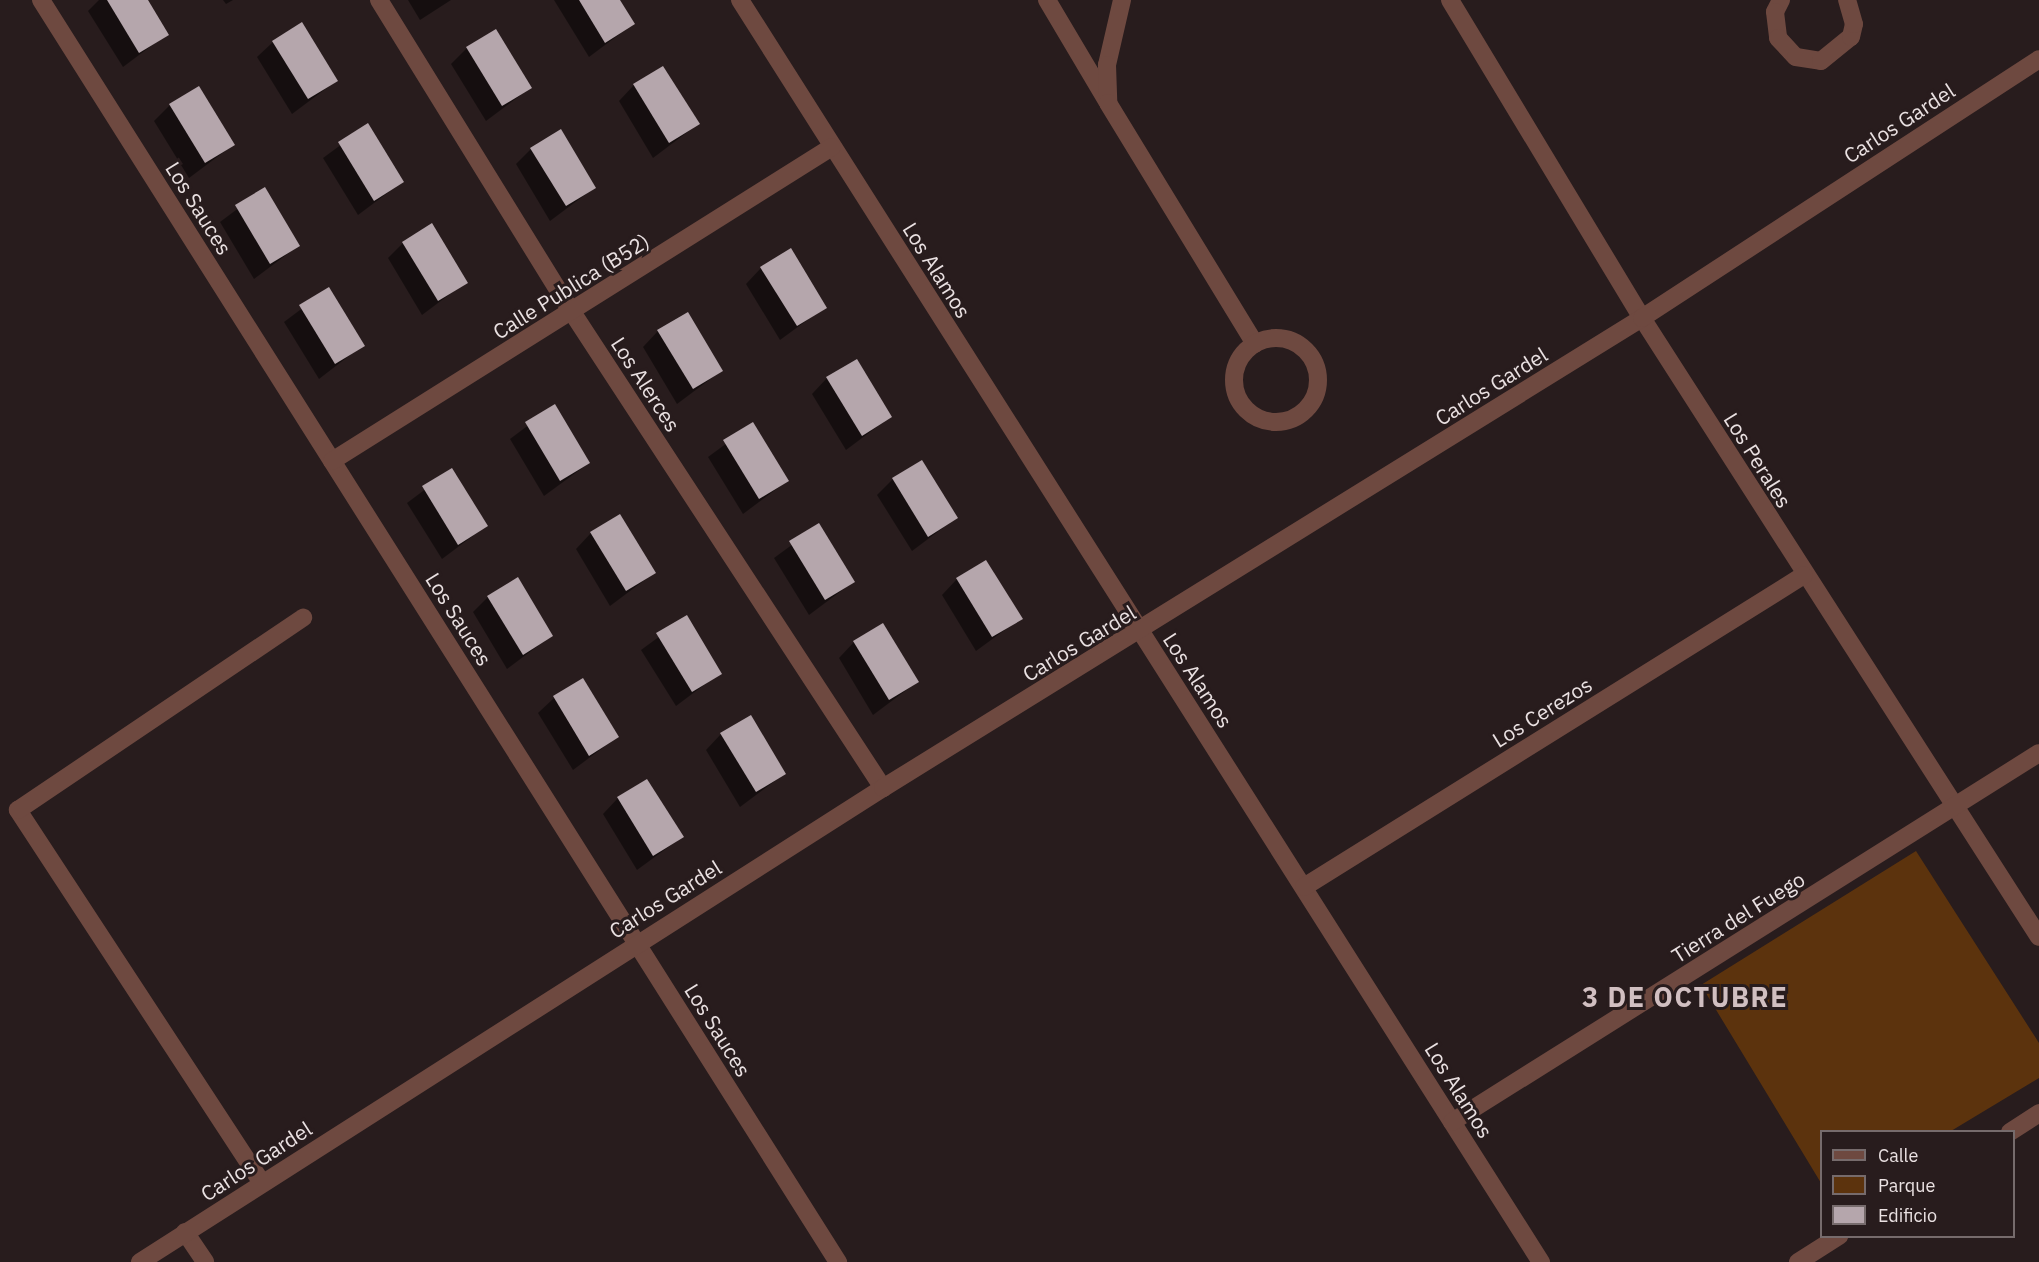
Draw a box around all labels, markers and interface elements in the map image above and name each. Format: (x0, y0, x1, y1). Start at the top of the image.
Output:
street label: Carlos Gardel (1839, 78, 1959, 168)
street label: Los Sauces (161, 157, 237, 259)
street label: Los Alamos (898, 218, 976, 322)
street label: Calle Publica (B52) (488, 228, 654, 344)
street label: Los Alerces (606, 332, 686, 436)
street label: Carlos Gardel (1430, 342, 1552, 430)
street label: Los Perales (1719, 408, 1797, 512)
street label: Los Sauces (421, 568, 497, 670)
street label: Carlos Gardel (1018, 599, 1140, 687)
street label: Los Alamos (1158, 628, 1238, 732)
street label: Los Cerezos (1488, 672, 1596, 752)
street label: Carlos Gardel (604, 855, 726, 943)
street label: Tierra del Fuego (1667, 866, 1809, 968)
street label: Los Sauces (680, 979, 756, 1081)
district label: 3 DE OCTUBRE (1582, 981, 1788, 1013)
street label: Los Alamos (1420, 1038, 1498, 1142)
street label: Carlos Gardel (196, 1116, 316, 1206)
legend (1820, 1130, 2015, 1238)
text: Calle (1878, 1144, 1918, 1167)
text: Parque (1878, 1174, 1935, 1197)
text: Edificio (1878, 1204, 1937, 1227)

